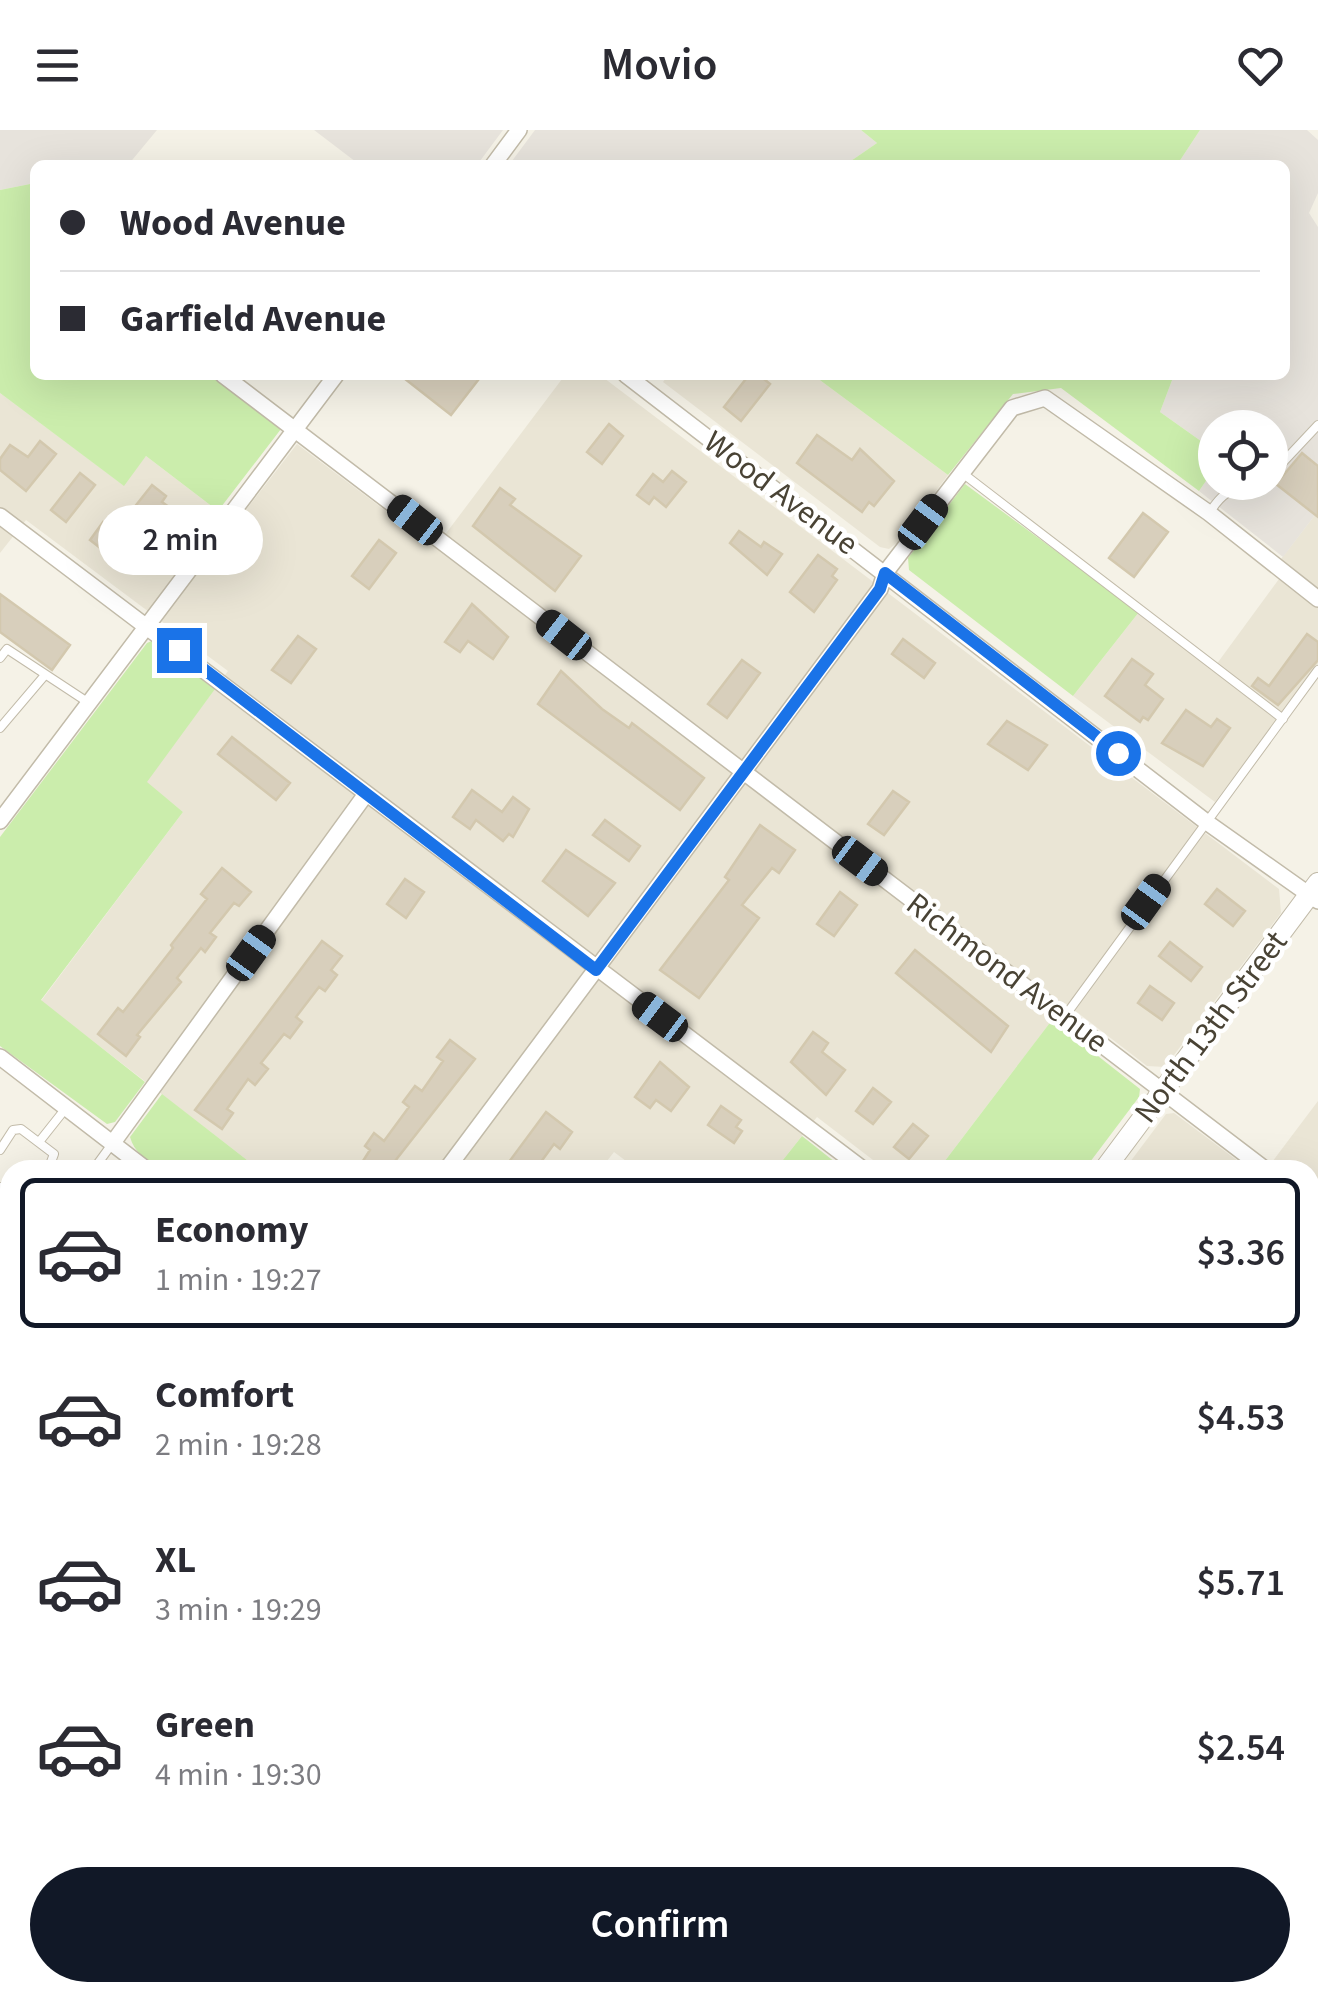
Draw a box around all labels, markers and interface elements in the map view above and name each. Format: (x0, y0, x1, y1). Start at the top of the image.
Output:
text: Movio (601, 33, 717, 97)
icon: menu (30, 38, 85, 93)
icon: heart (1233, 38, 1288, 93)
text: Wood Avenue (120, 196, 346, 250)
text: Garfield Avenue (120, 292, 386, 346)
map controls (1198, 410, 1288, 500)
button: locate (1198, 410, 1288, 500)
street label: Wood Avenue (694, 420, 868, 566)
car (893, 489, 953, 555)
car (382, 490, 448, 550)
callout: 2 min (96, 505, 262, 575)
text: 2 min (142, 517, 219, 563)
car (531, 605, 597, 665)
route end (157, 628, 202, 673)
route start (1096, 731, 1141, 776)
car (827, 831, 893, 891)
car (1116, 869, 1176, 935)
street label: Richmond Avenue (896, 882, 1118, 1064)
car (221, 920, 281, 986)
street label: North 13th Street (1123, 921, 1299, 1133)
car (627, 987, 693, 1047)
text: Economy (155, 1203, 308, 1257)
icon: car (35, 1208, 125, 1298)
text: $3.36 (1197, 1226, 1285, 1280)
text: 1 min · 19:27 (155, 1257, 322, 1303)
text: Comfort (155, 1368, 294, 1422)
icon: car (35, 1373, 125, 1463)
text: $4.53 (1197, 1391, 1285, 1445)
text: 2 min · 19:28 (155, 1422, 322, 1468)
text: XL (155, 1533, 196, 1587)
icon: car (35, 1538, 125, 1628)
text: $5.71 (1197, 1556, 1285, 1610)
text: 3 min · 19:29 (155, 1587, 322, 1633)
text: Green (155, 1698, 255, 1752)
icon: car (35, 1703, 125, 1793)
text: $2.54 (1197, 1721, 1285, 1775)
text: 4 min · 19:30 (155, 1752, 322, 1798)
button: Confirm (30, 1867, 1290, 1982)

